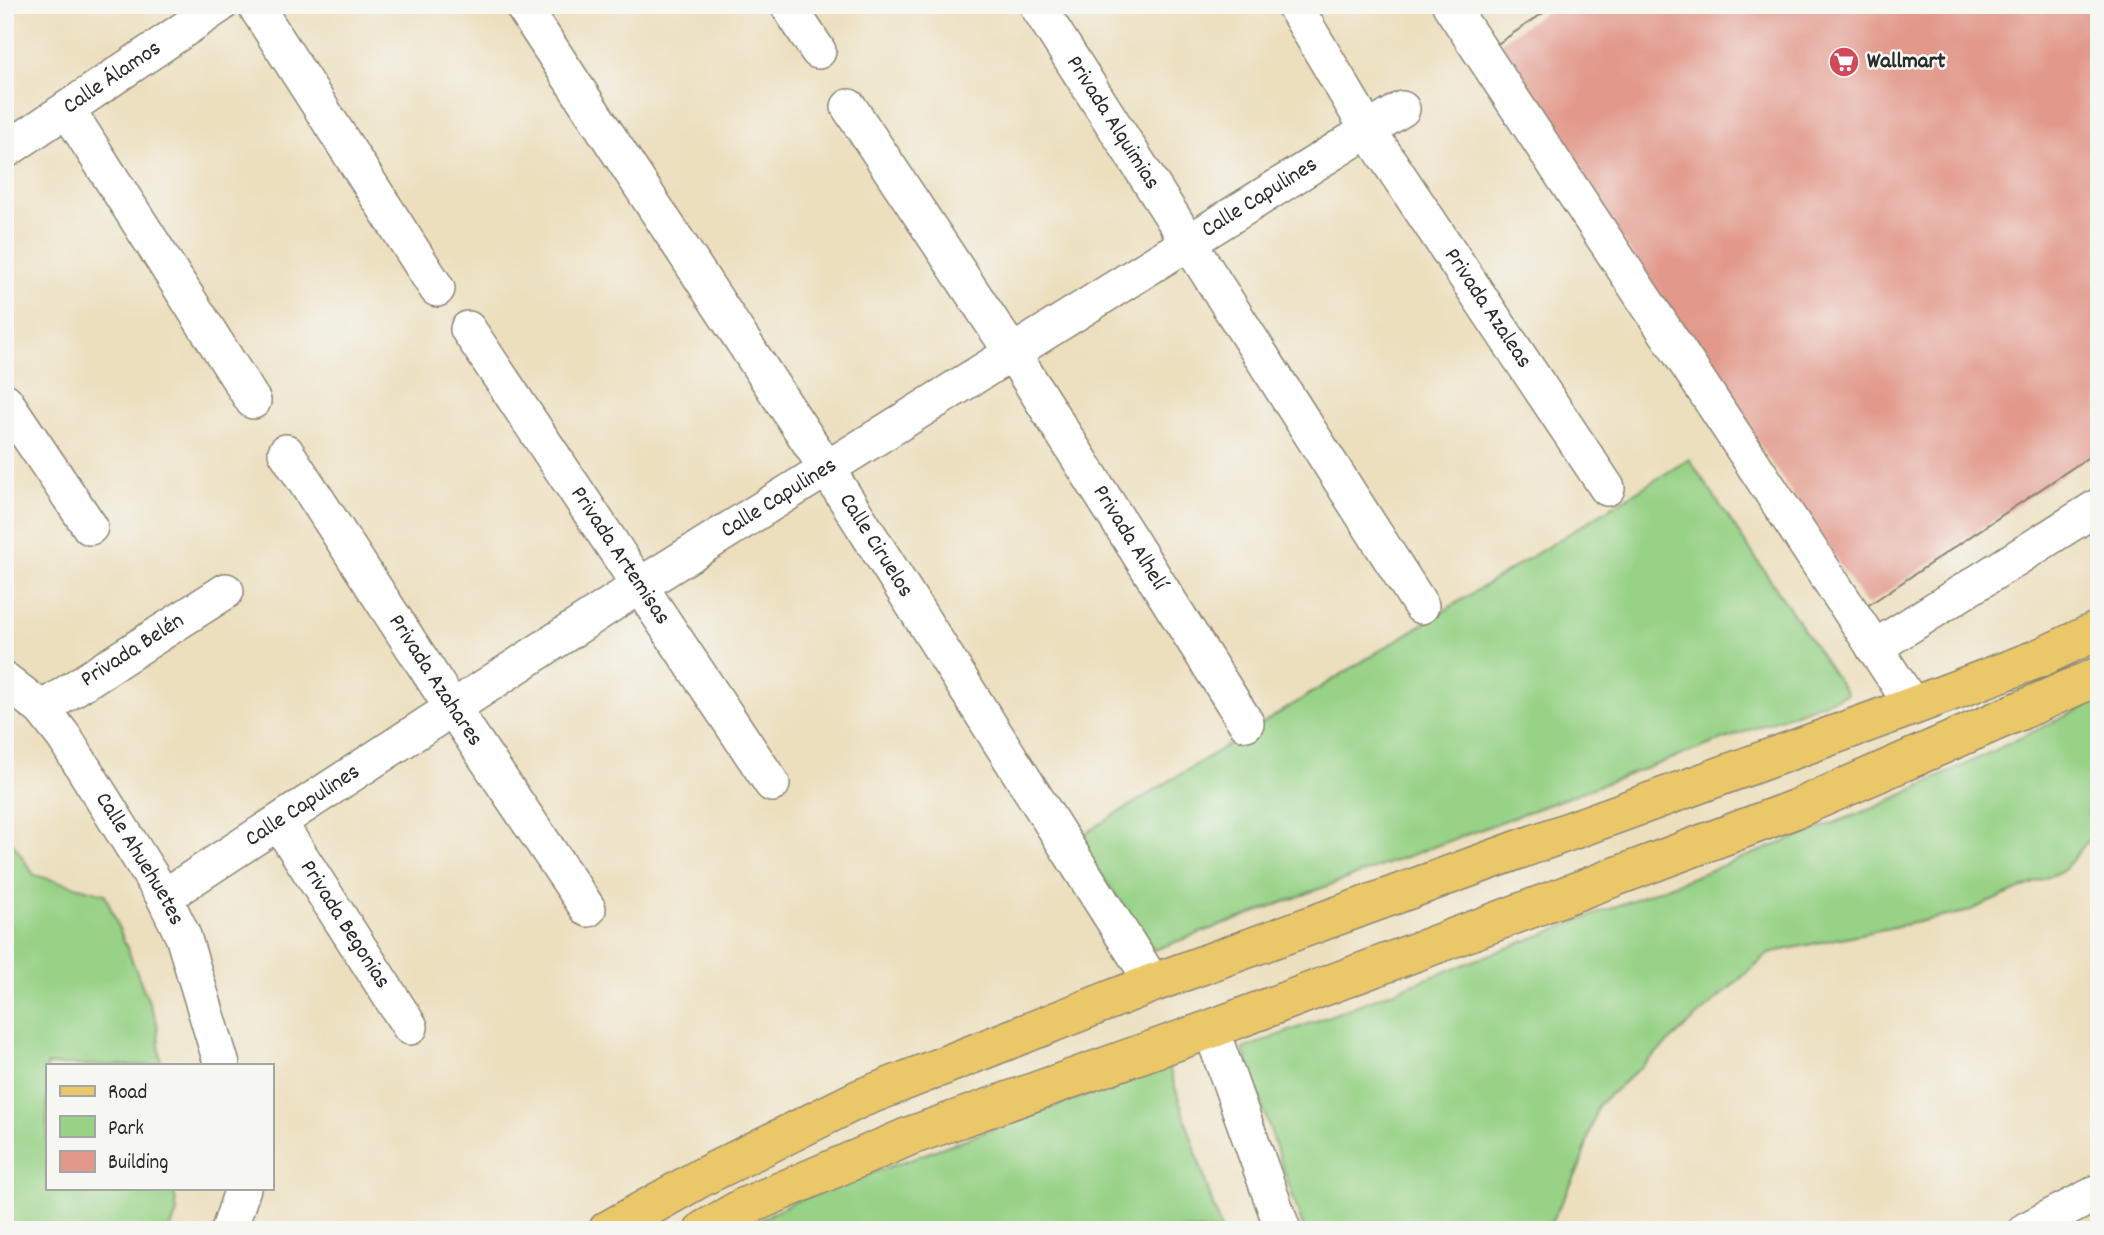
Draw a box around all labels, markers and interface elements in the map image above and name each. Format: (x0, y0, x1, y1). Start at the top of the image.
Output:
street label: Calle Álamos (57, 33, 168, 123)
supermarket icon: Wallmart (1827, 45, 1861, 79)
place label: Wallmart (1867, 46, 1946, 79)
street label: Privada Alquimias (1057, 49, 1168, 197)
street label: Calle Capulines (1195, 149, 1324, 247)
street label: Privada Azaleas (1435, 242, 1539, 375)
street label: Calle Capulines (715, 450, 844, 547)
street label: Privada Alhelí (1083, 479, 1176, 598)
street label: Privada Artemisas (561, 480, 678, 632)
street label: Calle Ciruelos (830, 487, 921, 604)
street label: Privada Belén (75, 605, 191, 696)
street label: Privada Azahares (379, 608, 491, 754)
street label: Calle Capulines (239, 756, 367, 856)
street label: Calle Ahuehuetes (86, 786, 192, 931)
street label: Privada Begonias (291, 854, 398, 996)
legend (46, 1064, 273, 1190)
text: Road (108, 1079, 147, 1109)
text: Park (108, 1115, 144, 1145)
text: Building (108, 1149, 168, 1179)

